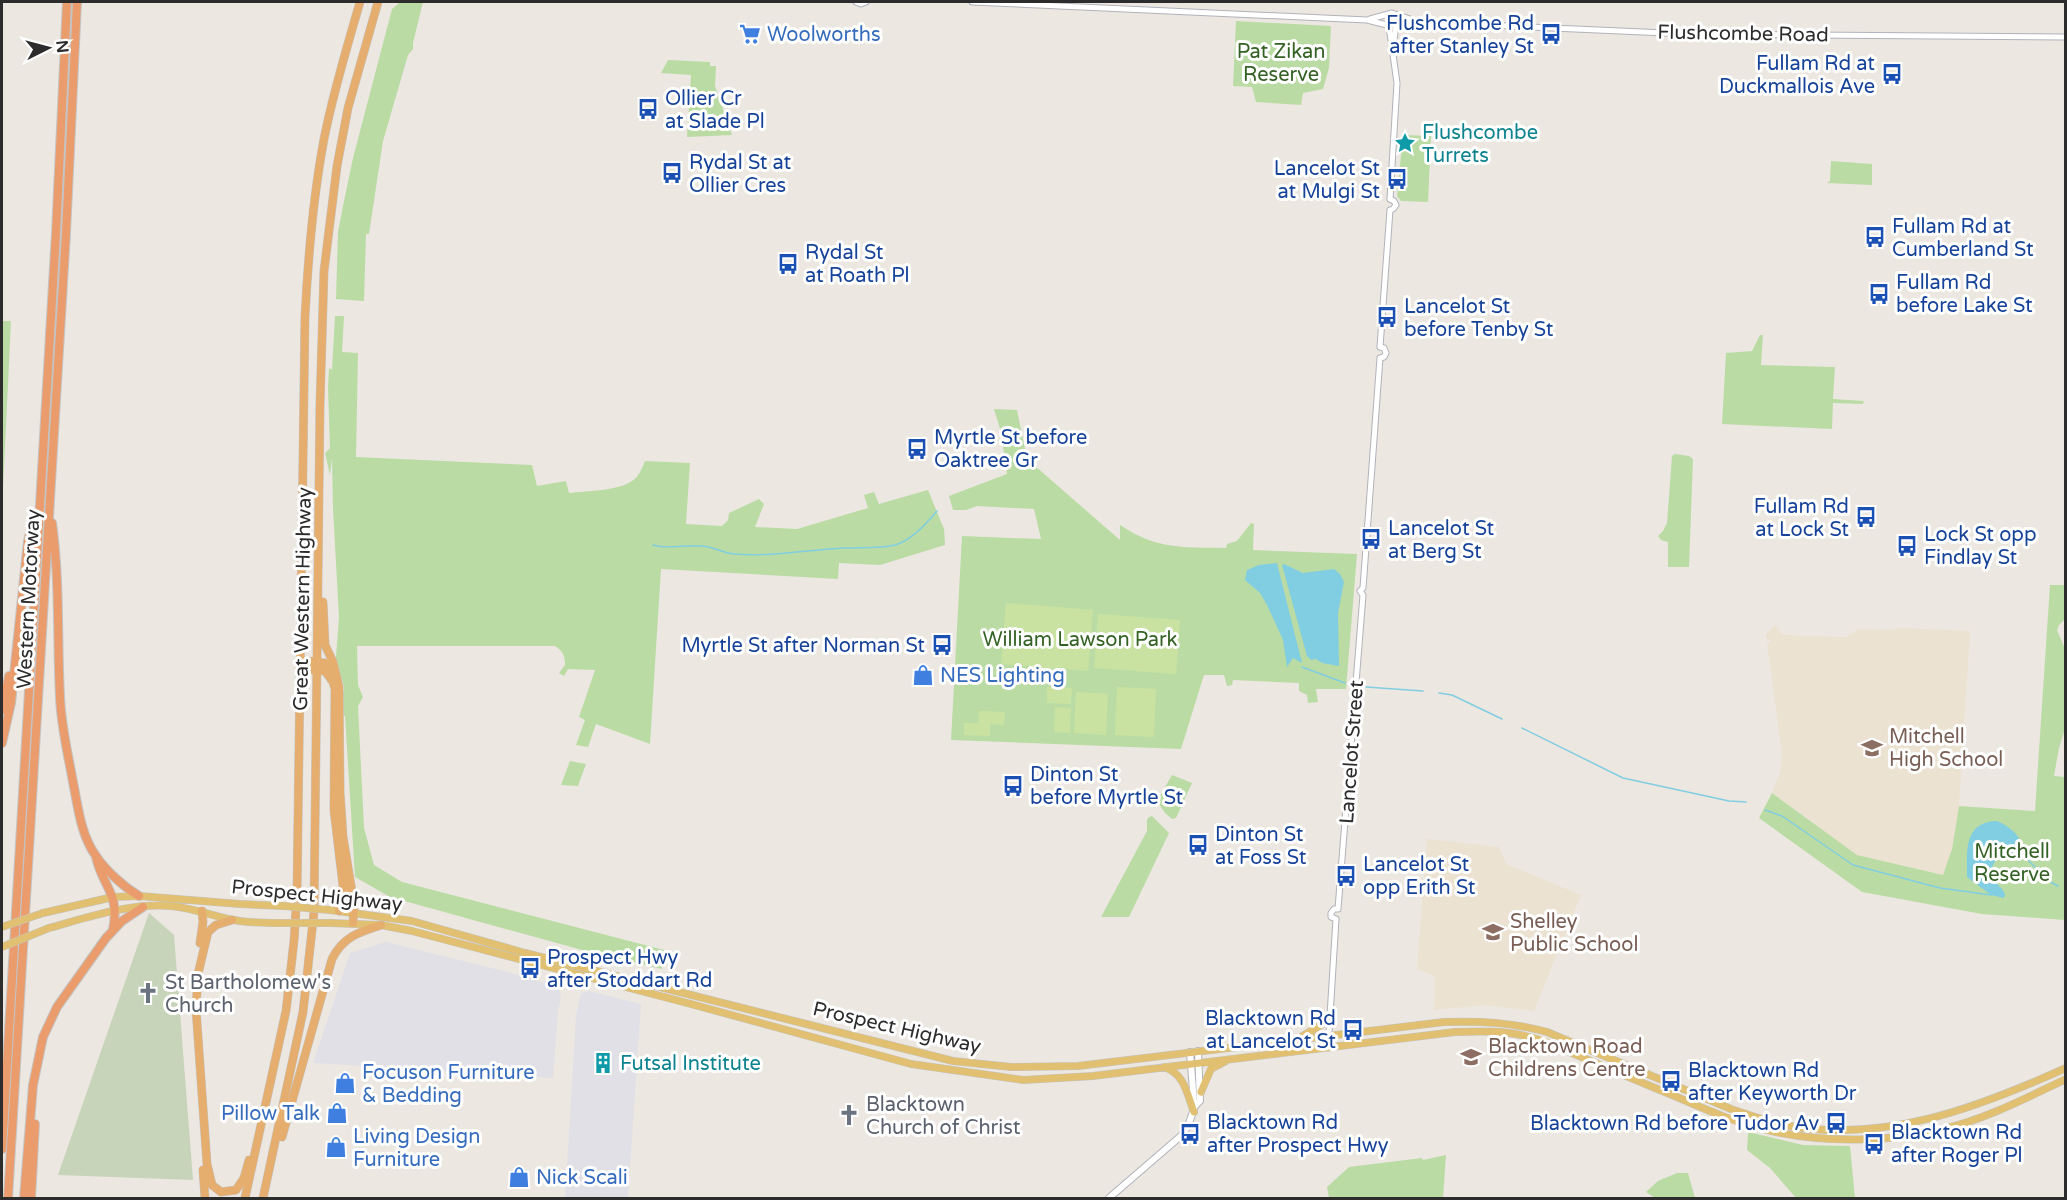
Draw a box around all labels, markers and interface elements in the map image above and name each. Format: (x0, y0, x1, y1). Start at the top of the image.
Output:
place label: Flushcombe Rd after Stanley St (1386, 12, 1534, 59)
north arrow (18, 18, 78, 78)
street label: Flushcombe Road (1657, 21, 1829, 47)
supermarket icon: Woolworths (738, 22, 762, 46)
bus stop icon: Flushcombe Rd after Stanley St (1539, 22, 1563, 46)
place label: Woolworths (767, 23, 881, 47)
text: N (51, 39, 73, 54)
park label: Pat Zikan Reserve (1237, 40, 1325, 87)
place label: Fullam Rd at Duckmallois Ave (1719, 52, 1875, 99)
bus stop icon: Fullam Rd at Duckmallois Ave (1880, 62, 1904, 86)
place label: Ollier Cr at Slade Pl (665, 87, 765, 134)
bus stop icon: Ollier Cr at Slade Pl (636, 97, 660, 121)
place label: Flushcombe Turrets (1422, 121, 1538, 168)
place icon: Flushcombe Turrets (1393, 131, 1417, 155)
place label: Rydal St at Ollier Cres (689, 151, 792, 198)
place label: Lancelot St at Mulgi St (1274, 157, 1380, 204)
bus stop icon: Rydal St at Ollier Cres (660, 161, 684, 185)
bus stop icon: Lancelot St at Mulgi St (1385, 167, 1409, 191)
place label: Fullam Rd at Cumberland St (1892, 215, 2034, 262)
bus stop icon: Fullam Rd at Cumberland St (1863, 225, 1887, 249)
place label: Rydal St at Roath Pl (805, 241, 910, 288)
bus stop icon: Rydal St at Roath Pl (776, 252, 800, 276)
place label: Fullam Rd before Lake St (1896, 271, 2033, 318)
bus stop icon: Fullam Rd before Lake St (1867, 282, 1891, 306)
place label: Lancelot St before Tenby St (1404, 295, 1554, 342)
bus stop icon: Lancelot St before Tenby St (1375, 305, 1399, 329)
place label: Myrtle St before Oaktree Gr (934, 426, 1087, 473)
bus stop icon: Myrtle St before Oaktree Gr (905, 437, 929, 461)
street label: Great Western Highway (289, 487, 317, 711)
place label: Fullam Rd at Lock St (1754, 495, 1849, 542)
bus stop icon: Fullam Rd at Lock St (1854, 505, 1878, 529)
street label: Western Motorway (12, 508, 46, 690)
place label: Lancelot St at Berg St (1388, 517, 1495, 564)
place label: Lock St opp Findlay St (1924, 523, 2037, 570)
bus stop icon: Lancelot St at Berg St (1359, 527, 1383, 551)
bus stop icon: Lock St opp Findlay St (1895, 534, 1919, 558)
park label: William Lawson Park (982, 628, 1178, 652)
bus stop icon: Myrtle St after Norman St (930, 633, 954, 657)
place label: Myrtle St after Norman St (681, 634, 925, 658)
shop icon: NES Lighting (911, 663, 935, 687)
place label: NES Lighting (940, 664, 1065, 688)
street label: Lancelot Street (1335, 679, 1369, 825)
place label: Mitchell High School (1889, 725, 2003, 772)
school or university icon: Mitchell High School (1860, 736, 1884, 760)
place label: Dinton St before Myrtle St (1030, 763, 1184, 810)
bus stop icon: Dinton St before Myrtle St (1001, 774, 1025, 798)
place label: Dinton St at Foss St (1215, 823, 1307, 870)
bus stop icon: Dinton St at Foss St (1186, 833, 1210, 857)
park label: Mitchell Reserve (1974, 840, 2050, 887)
place label: Lancelot St opp Erith St (1363, 853, 1476, 900)
bus stop icon: Lancelot St opp Erith St (1334, 864, 1358, 888)
street label: Prospect Highway (230, 875, 404, 917)
place label: Shelley Public School (1510, 910, 1638, 957)
school or university icon: Shelley Public School (1481, 920, 1505, 944)
place label: Prospect Hwy after Stoddart Rd (547, 946, 712, 993)
bus stop icon: Prospect Hwy after Stoddart Rd (518, 956, 542, 980)
place label: St Bartholomew's Church (165, 971, 331, 1018)
church icon: St Bartholomew's Church (136, 981, 160, 1005)
street label: Prospect Highway (810, 997, 983, 1059)
place label: Blacktown Rd at Lancelot St (1205, 1007, 1336, 1054)
bus stop icon: Blacktown Rd at Lancelot St (1341, 1018, 1365, 1042)
place label: Blacktown Road Childrens Centre (1488, 1035, 1645, 1082)
school or university icon: Blacktown Road Childrens Centre (1459, 1045, 1483, 1069)
building icon: Futsal Institute (591, 1051, 615, 1075)
place label: Futsal Institute (620, 1052, 761, 1076)
place label: Blacktown Rd after Keyworth Dr (1688, 1059, 1857, 1106)
place label: Focuson Furniture & Bedding (362, 1061, 534, 1108)
bus stop icon: Blacktown Rd after Keyworth Dr (1659, 1069, 1683, 1093)
shop icon: Focuson Furniture & Bedding (333, 1071, 357, 1095)
place label: Blacktown Church of Christ (866, 1093, 1021, 1140)
shop icon: Pillow Talk (325, 1101, 349, 1125)
place label: Pillow Talk (221, 1102, 320, 1126)
church icon: Blacktown Church of Christ (837, 1103, 861, 1127)
place label: Blacktown Rd after Prospect Hwy (1207, 1111, 1389, 1158)
bus stop icon: Blacktown Rd before Tudor Av (1824, 1111, 1848, 1135)
place label: Blacktown Rd before Tudor Av (1530, 1112, 1819, 1136)
place label: Blacktown Rd after Roger Pl (1891, 1121, 2023, 1168)
bus stop icon: Blacktown Rd after Prospect Hwy (1178, 1122, 1202, 1146)
place label: Living Design Furniture (353, 1125, 480, 1172)
bus stop icon: Blacktown Rd after Roger Pl (1862, 1132, 1886, 1156)
shop icon: Living Design Furniture (324, 1135, 348, 1159)
shop icon: Nick Scali (507, 1165, 531, 1189)
place label: Nick Scali (536, 1166, 628, 1190)

